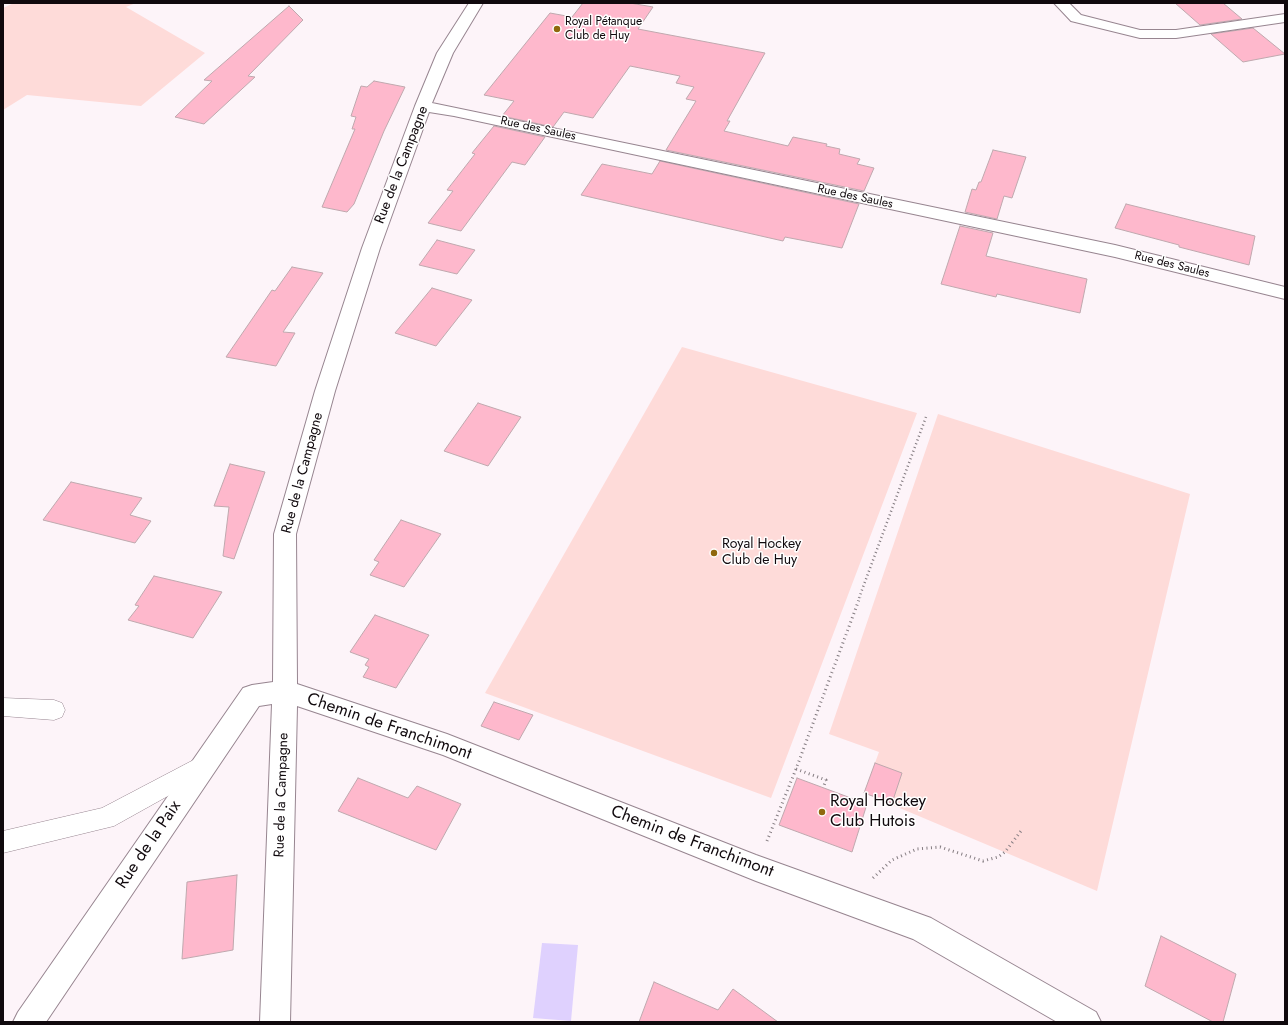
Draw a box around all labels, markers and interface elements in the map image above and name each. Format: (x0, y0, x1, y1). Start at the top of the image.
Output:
place label: Royal Pétanque Club de Huy (565, 15, 642, 43)
marker: Royal Pétanque Club de Huy (552, 24, 562, 34)
street label: Rue de la Campagne (372, 104, 432, 226)
street label: Rue des Saules (499, 114, 577, 144)
street label: Rue des Saules (816, 182, 894, 212)
street label: Rue des Saules (1133, 249, 1211, 281)
street label: Rue de la Campagne (279, 411, 327, 535)
place label: Royal Hockey Club de Huy (722, 537, 801, 570)
marker: Royal Hockey Club de Huy (709, 548, 719, 558)
street label: Chemin de Franchimont (304, 689, 474, 765)
street label: Rue de la Campagne (271, 732, 293, 858)
place label: Royal Hockey Club Hutois (830, 792, 926, 832)
street label: Rue de la Paix (112, 797, 186, 893)
street label: Chemin de Franchimont (608, 802, 776, 882)
marker: Royal Hockey Club Hutois (817, 807, 827, 817)

